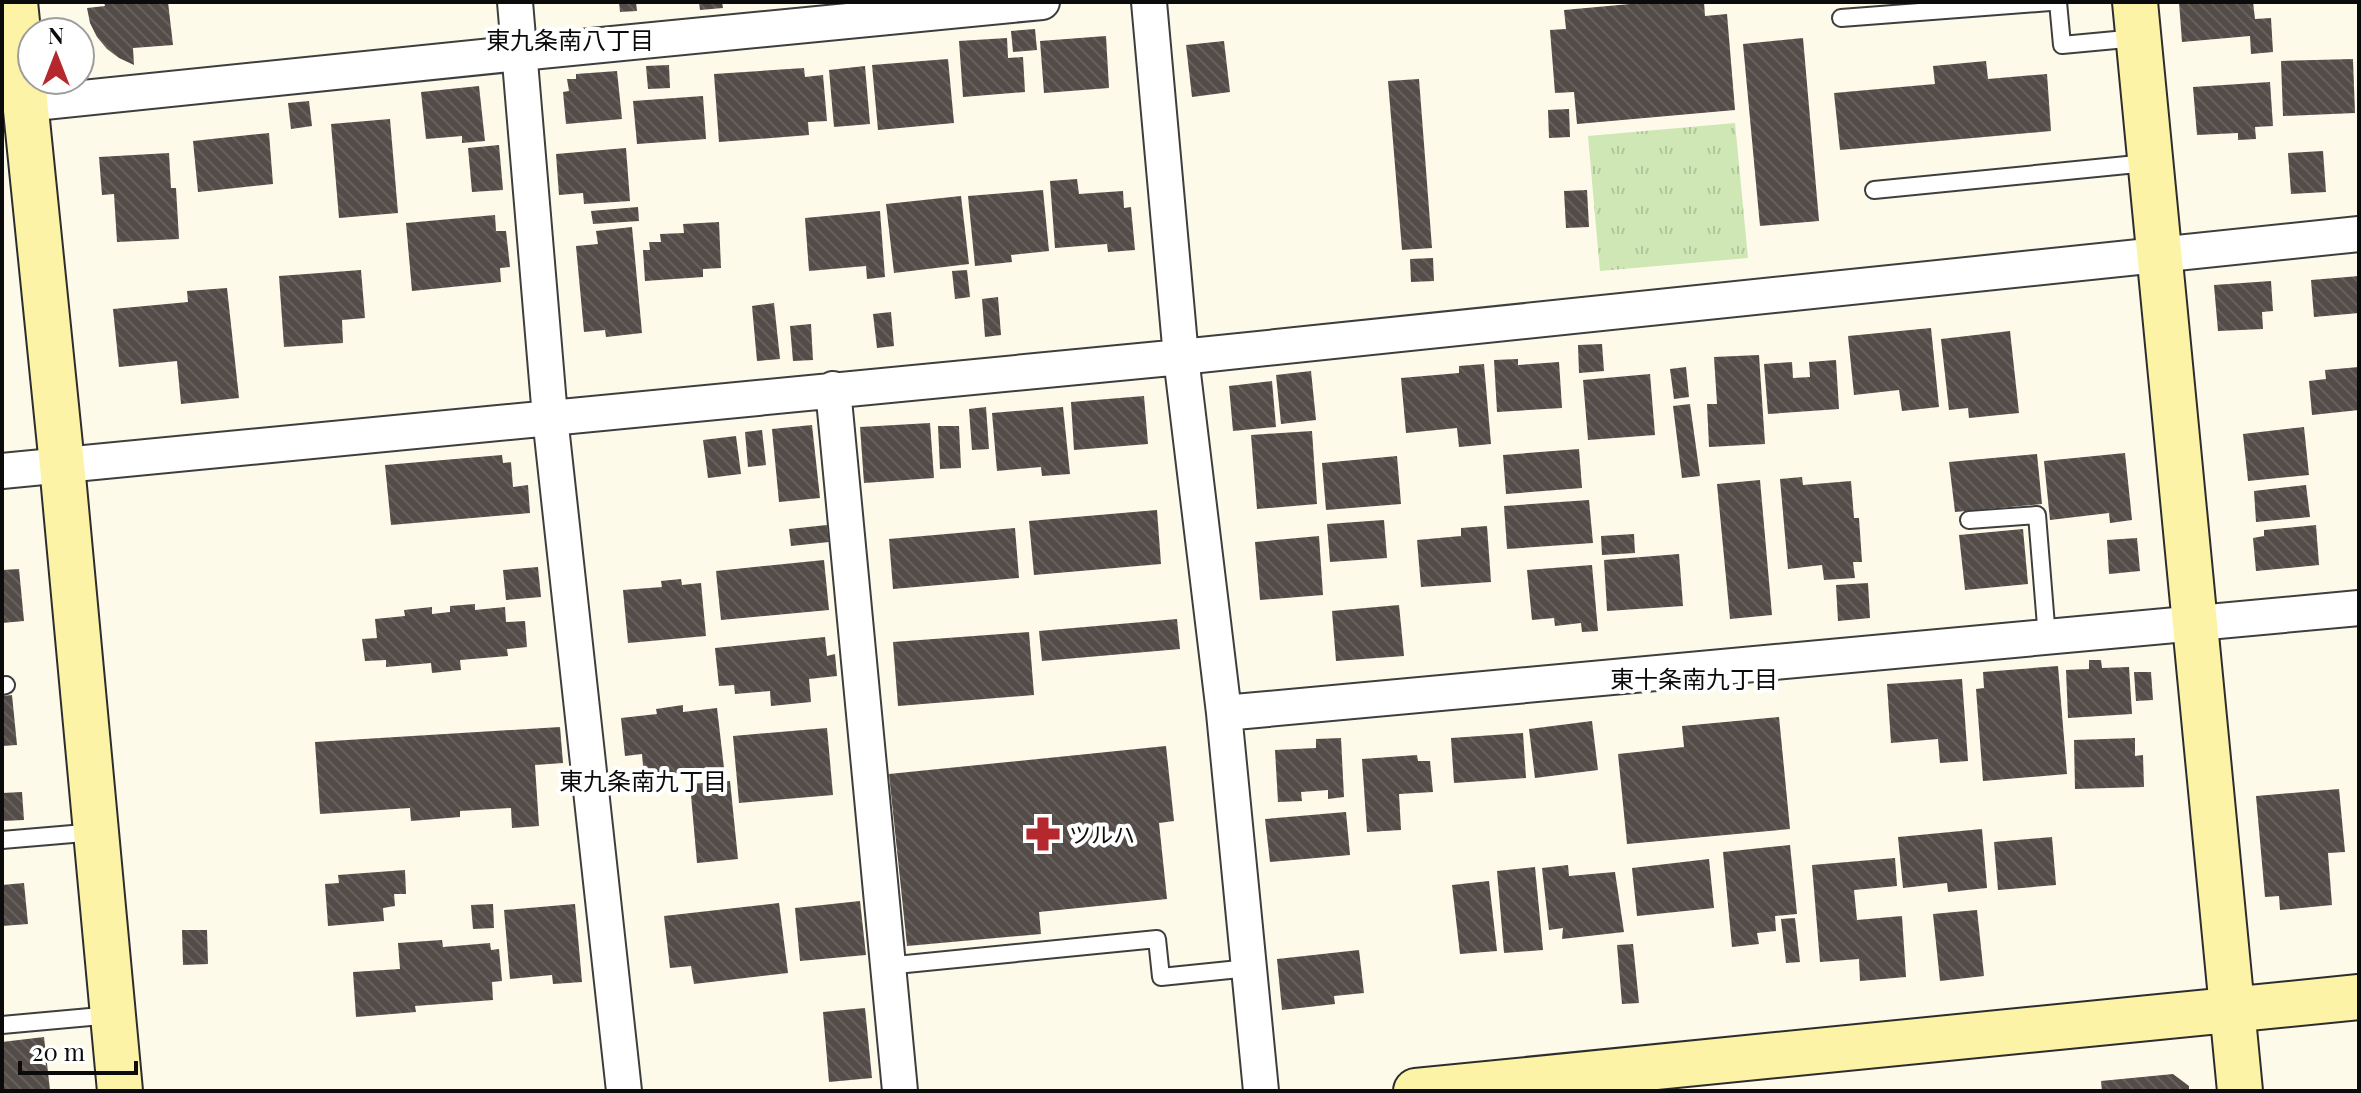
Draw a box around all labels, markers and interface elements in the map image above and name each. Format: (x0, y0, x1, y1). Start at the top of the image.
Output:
north arrow (16, 16, 96, 96)
text: N (48, 20, 64, 50)
district label: 東九条南八丁目 (486, 23, 654, 55)
district label: 東十条南九丁目 (1610, 662, 1778, 694)
district label: 東九条南九丁目 (559, 764, 727, 796)
pharmacy icon: ツルハ (1024, 815, 1062, 853)
place label: ツルハ (1069, 819, 1135, 849)
scale bar (20, 1025, 136, 1075)
text: 20 m (32, 1035, 85, 1067)

